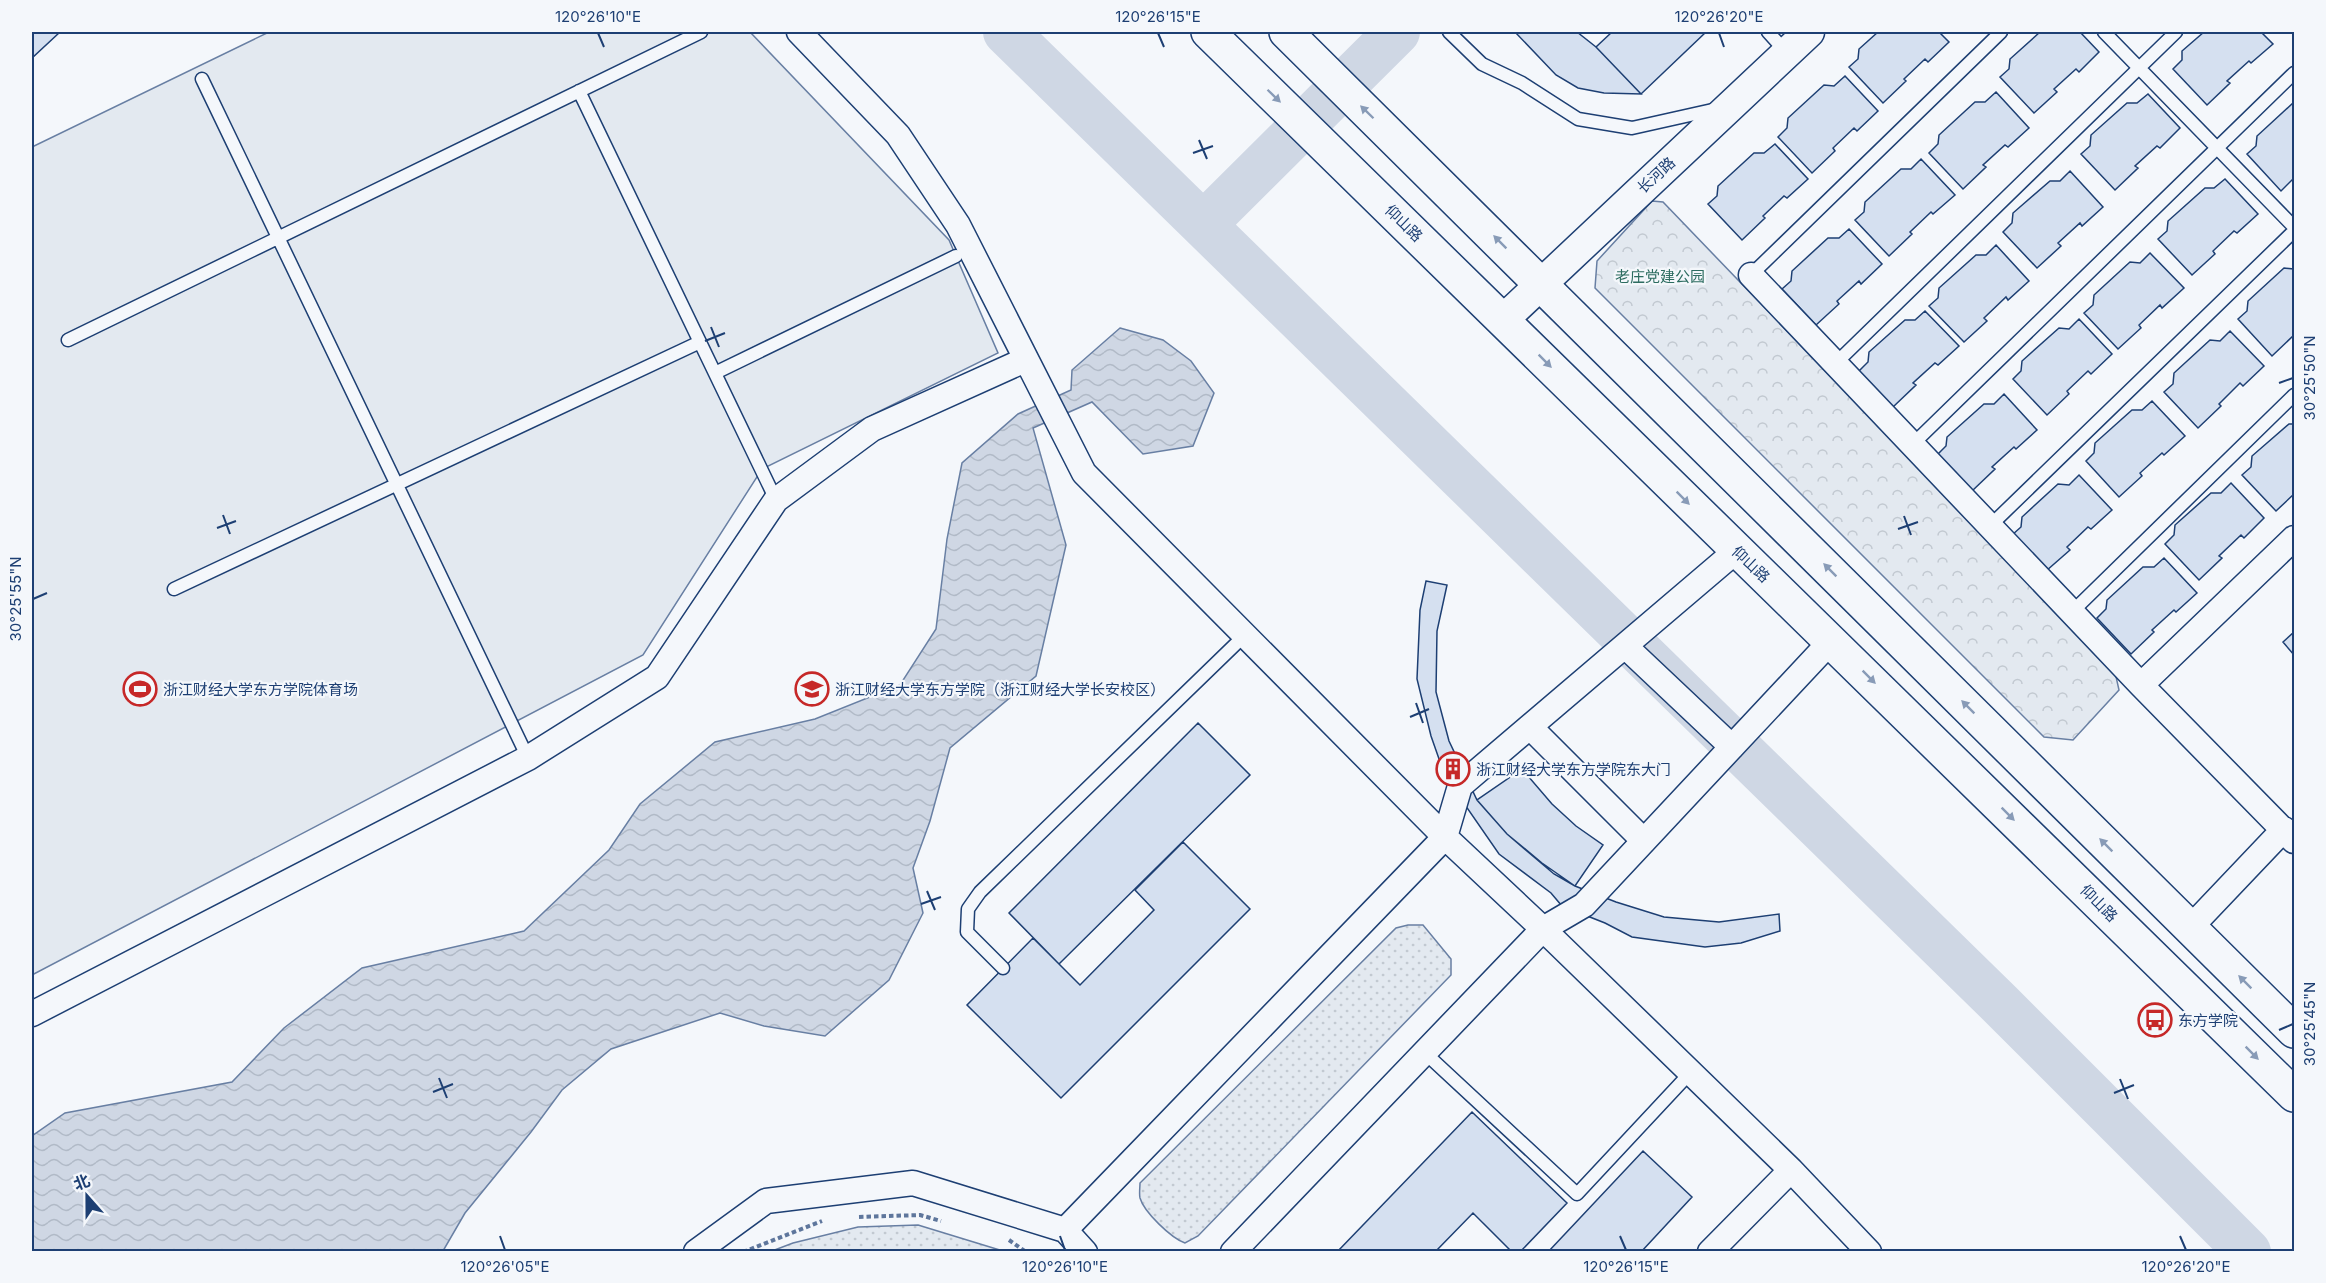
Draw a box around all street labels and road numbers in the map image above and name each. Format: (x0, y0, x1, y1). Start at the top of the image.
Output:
street label: 长河路 (1633, 153, 1679, 197)
street label: 仰山路 (1381, 201, 1427, 245)
street label: 仰山路 (1728, 542, 1774, 586)
street label: 仰山路 (2076, 880, 2122, 926)

